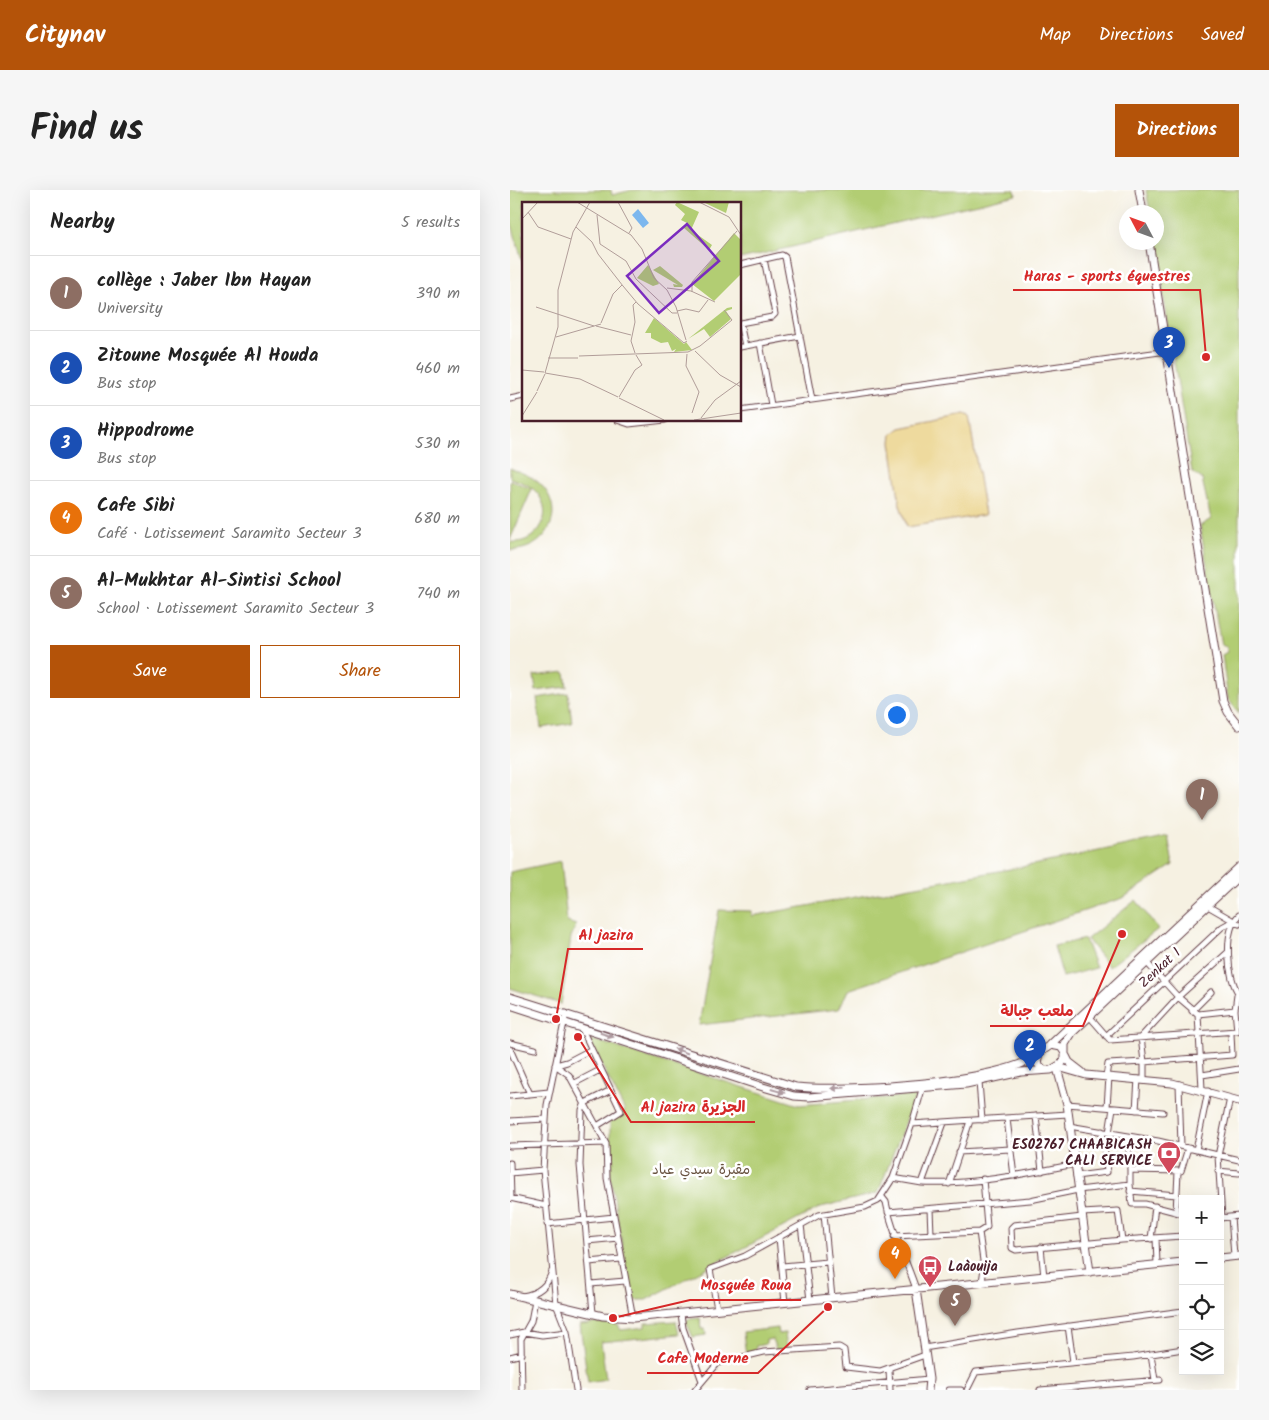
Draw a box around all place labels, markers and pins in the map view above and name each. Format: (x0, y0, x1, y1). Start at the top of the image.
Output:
callout: Haras - sports équestres (1013, 260, 1200, 290)
pin: 3 (1153, 327, 1185, 368)
pin: 1 (1186, 779, 1218, 820)
callout: Al jazira (568, 919, 643, 949)
callout: ملعب جبالة (990, 996, 1083, 1026)
pin: 2 (1014, 1030, 1046, 1071)
callout: Al jazira الجزيرة (631, 1092, 755, 1122)
place label: ES02767 CHAABICASH CALI SERVICE (1012, 1134, 1153, 1172)
bank icon: ES02767 CHAABICASH CALI SERVICE (1156, 1140, 1182, 1174)
pin: 4 (879, 1238, 911, 1279)
bus stop icon: Laàouija (917, 1254, 943, 1288)
place label: Laàouija (948, 1256, 998, 1278)
callout: Mosquée Roua (690, 1270, 801, 1300)
pin: 5 (939, 1285, 971, 1326)
callout: Cafe Moderne (647, 1343, 758, 1373)

